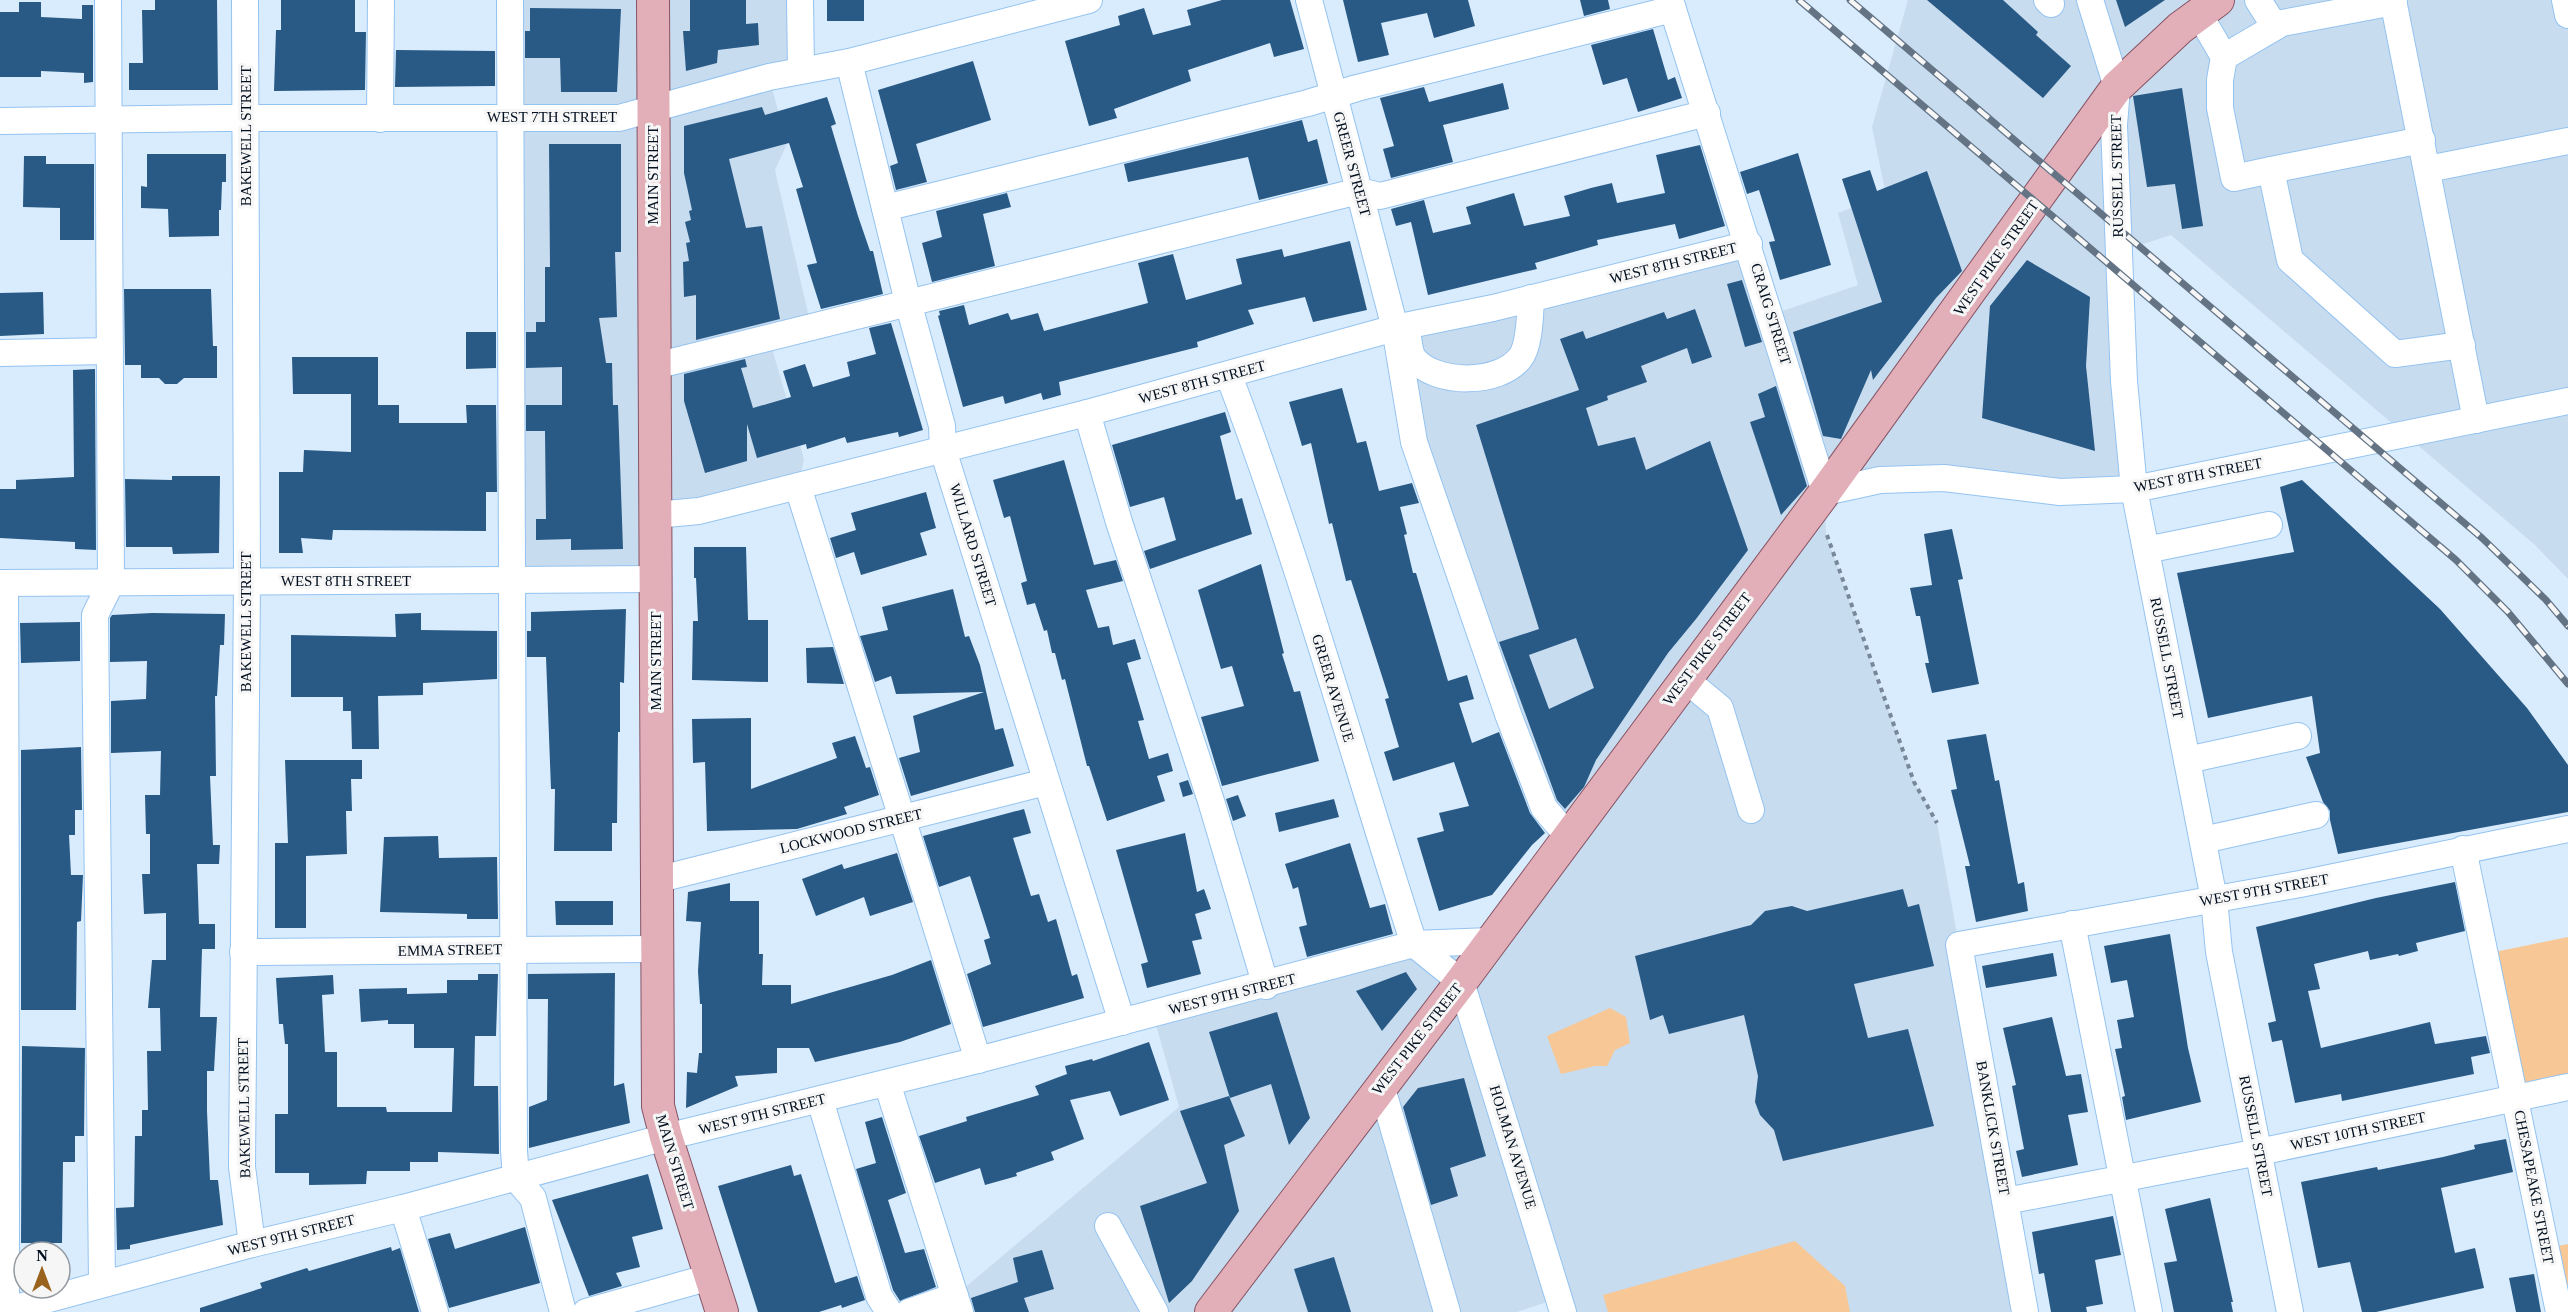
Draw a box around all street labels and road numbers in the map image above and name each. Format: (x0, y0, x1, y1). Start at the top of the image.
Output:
street label: BAKEWELL STREET (238, 66, 254, 206)
street label: WEST 7TH STREET (487, 109, 617, 125)
street label: GREER STREET (1330, 110, 1374, 218)
street label: RUSSELL STREET (2108, 114, 2126, 238)
street label: MAIN STREET (645, 126, 661, 224)
street label: WEST PIKE STREET (1950, 198, 2042, 318)
street label: WEST 8TH STREET (1608, 239, 1738, 287)
street label: CRAIG STREET (1748, 261, 1794, 367)
street label: WEST 8TH STREET (1137, 357, 1267, 407)
street label: WEST 8TH STREET (2132, 455, 2264, 495)
street label: WILLARD STREET (947, 482, 999, 608)
street label: BAKEWELL STREET (238, 552, 254, 692)
street label: WEST 8TH STREET (281, 573, 411, 589)
street label: WEST PIKE STREET (1660, 590, 1754, 708)
street label: RUSSELL STREET (2147, 596, 2187, 720)
street label: MAIN STREET (648, 612, 664, 710)
street label: GREER AVENUE (1309, 632, 1357, 744)
street label: LOCKWOOD STREET (778, 806, 924, 856)
street label: WEST 9TH STREET (2198, 871, 2330, 909)
street label: EMMA STREET (398, 941, 502, 959)
street label: WEST 9TH STREET (1167, 970, 1297, 1018)
street label: WEST PIKE STREET (1369, 980, 1465, 1098)
street label: BAKEWELL STREET (235, 1038, 253, 1178)
street label: BANKLICK STREET (1973, 1060, 2013, 1196)
street label: RUSSELL STREET (2236, 1074, 2276, 1198)
street label: HOLMAN AVENUE (1487, 1083, 1539, 1211)
street label: WEST 9TH STREET (697, 1090, 827, 1138)
street label: WEST 10TH STREET (2289, 1109, 2427, 1153)
street label: CHESAPEAKE STREET (2511, 1109, 2557, 1265)
street label: MAIN STREET (653, 1112, 697, 1212)
street label: WEST 9TH STREET (226, 1211, 356, 1259)

